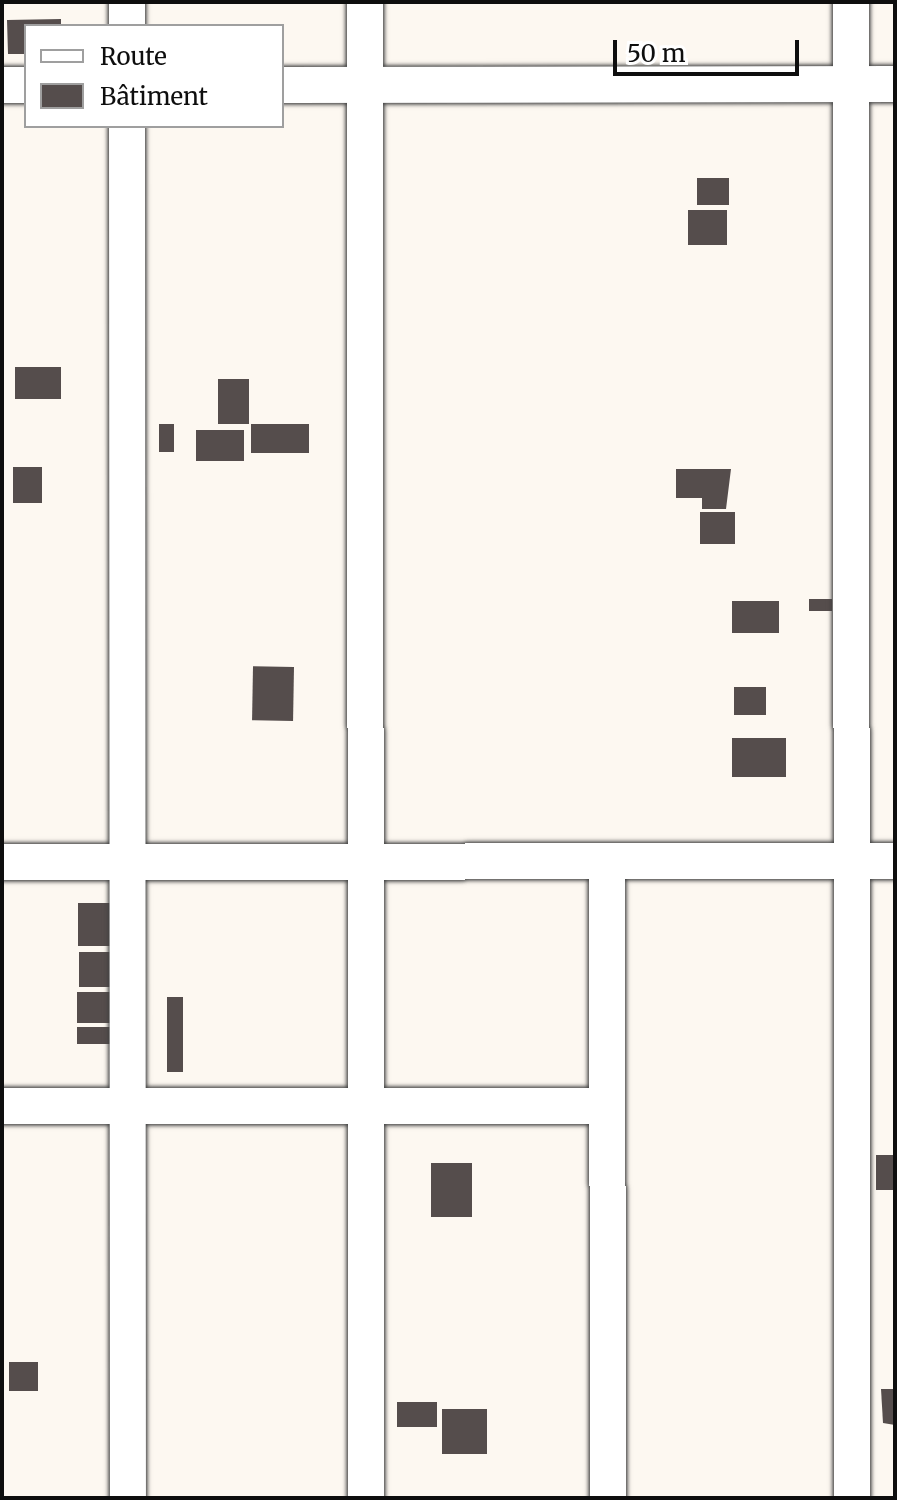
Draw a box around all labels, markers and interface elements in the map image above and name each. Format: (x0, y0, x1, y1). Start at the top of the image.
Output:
legend (24, 24, 284, 128)
scale bar (617, 24, 803, 74)
text: 50 m (627, 38, 686, 69)
text: Route (100, 41, 167, 72)
text: Bâtiment (100, 81, 208, 112)

